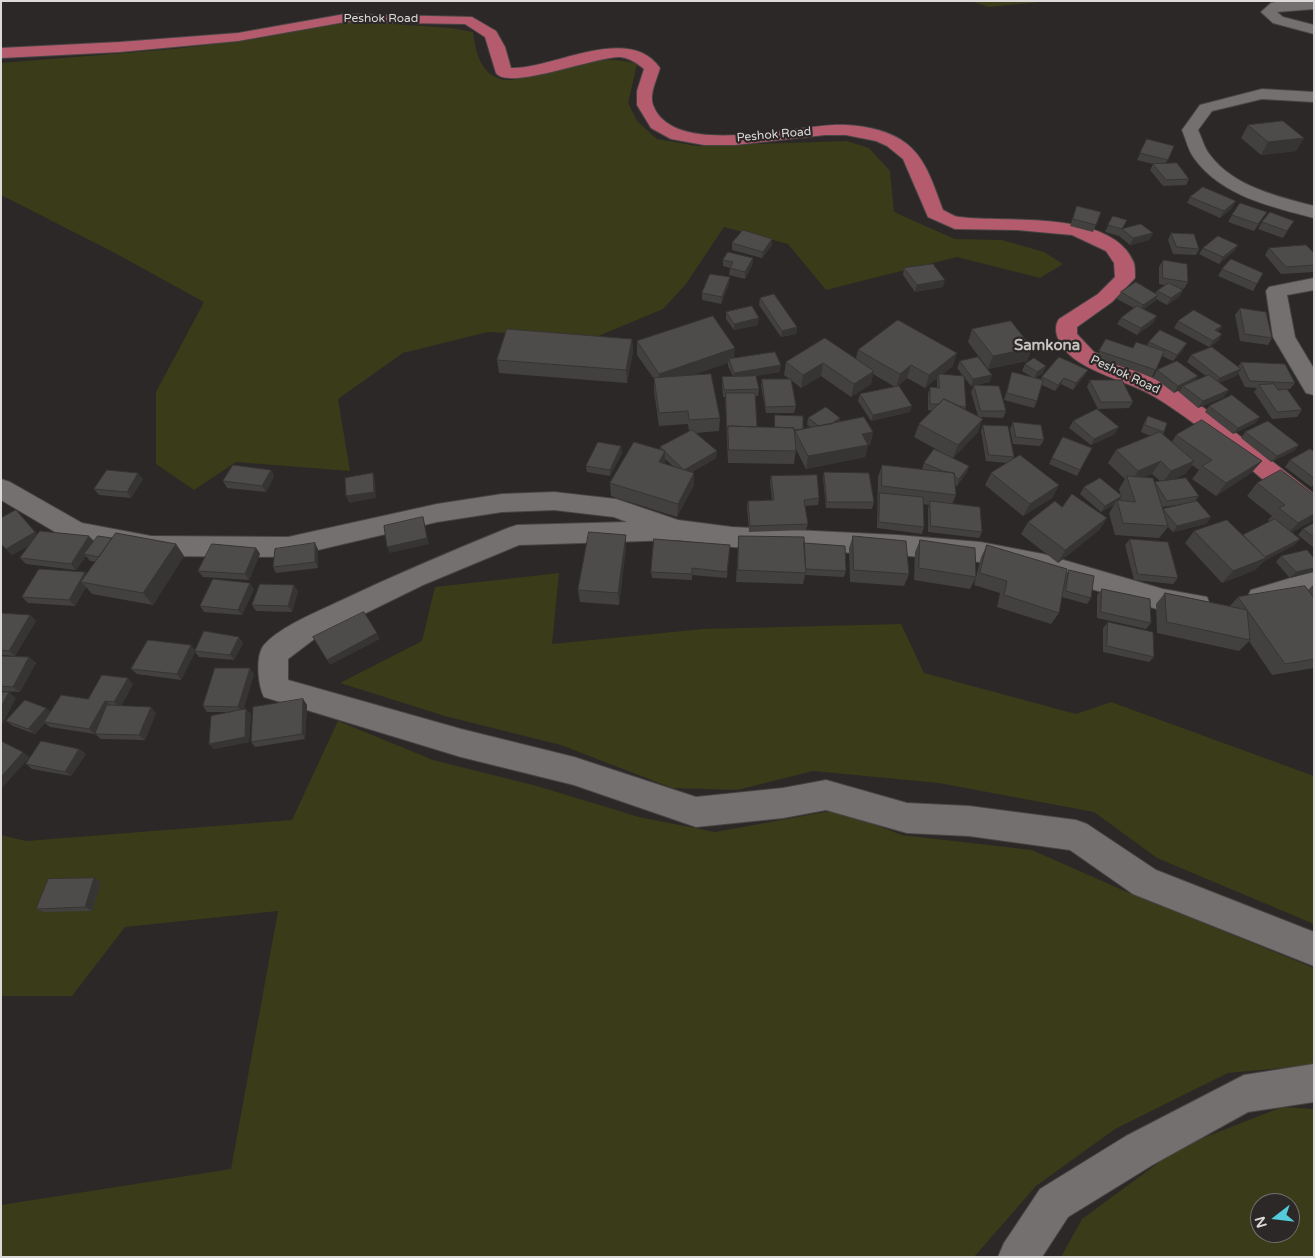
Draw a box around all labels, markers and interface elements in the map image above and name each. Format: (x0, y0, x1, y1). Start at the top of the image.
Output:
street label: Peshok Road (344, 12, 418, 26)
street label: Peshok Road (736, 125, 812, 145)
district label: Samkona (1014, 337, 1080, 355)
street label: Peshok Road (1088, 353, 1162, 397)
north arrow (1250, 1193, 1300, 1243)
text: N (1251, 1214, 1271, 1230)

